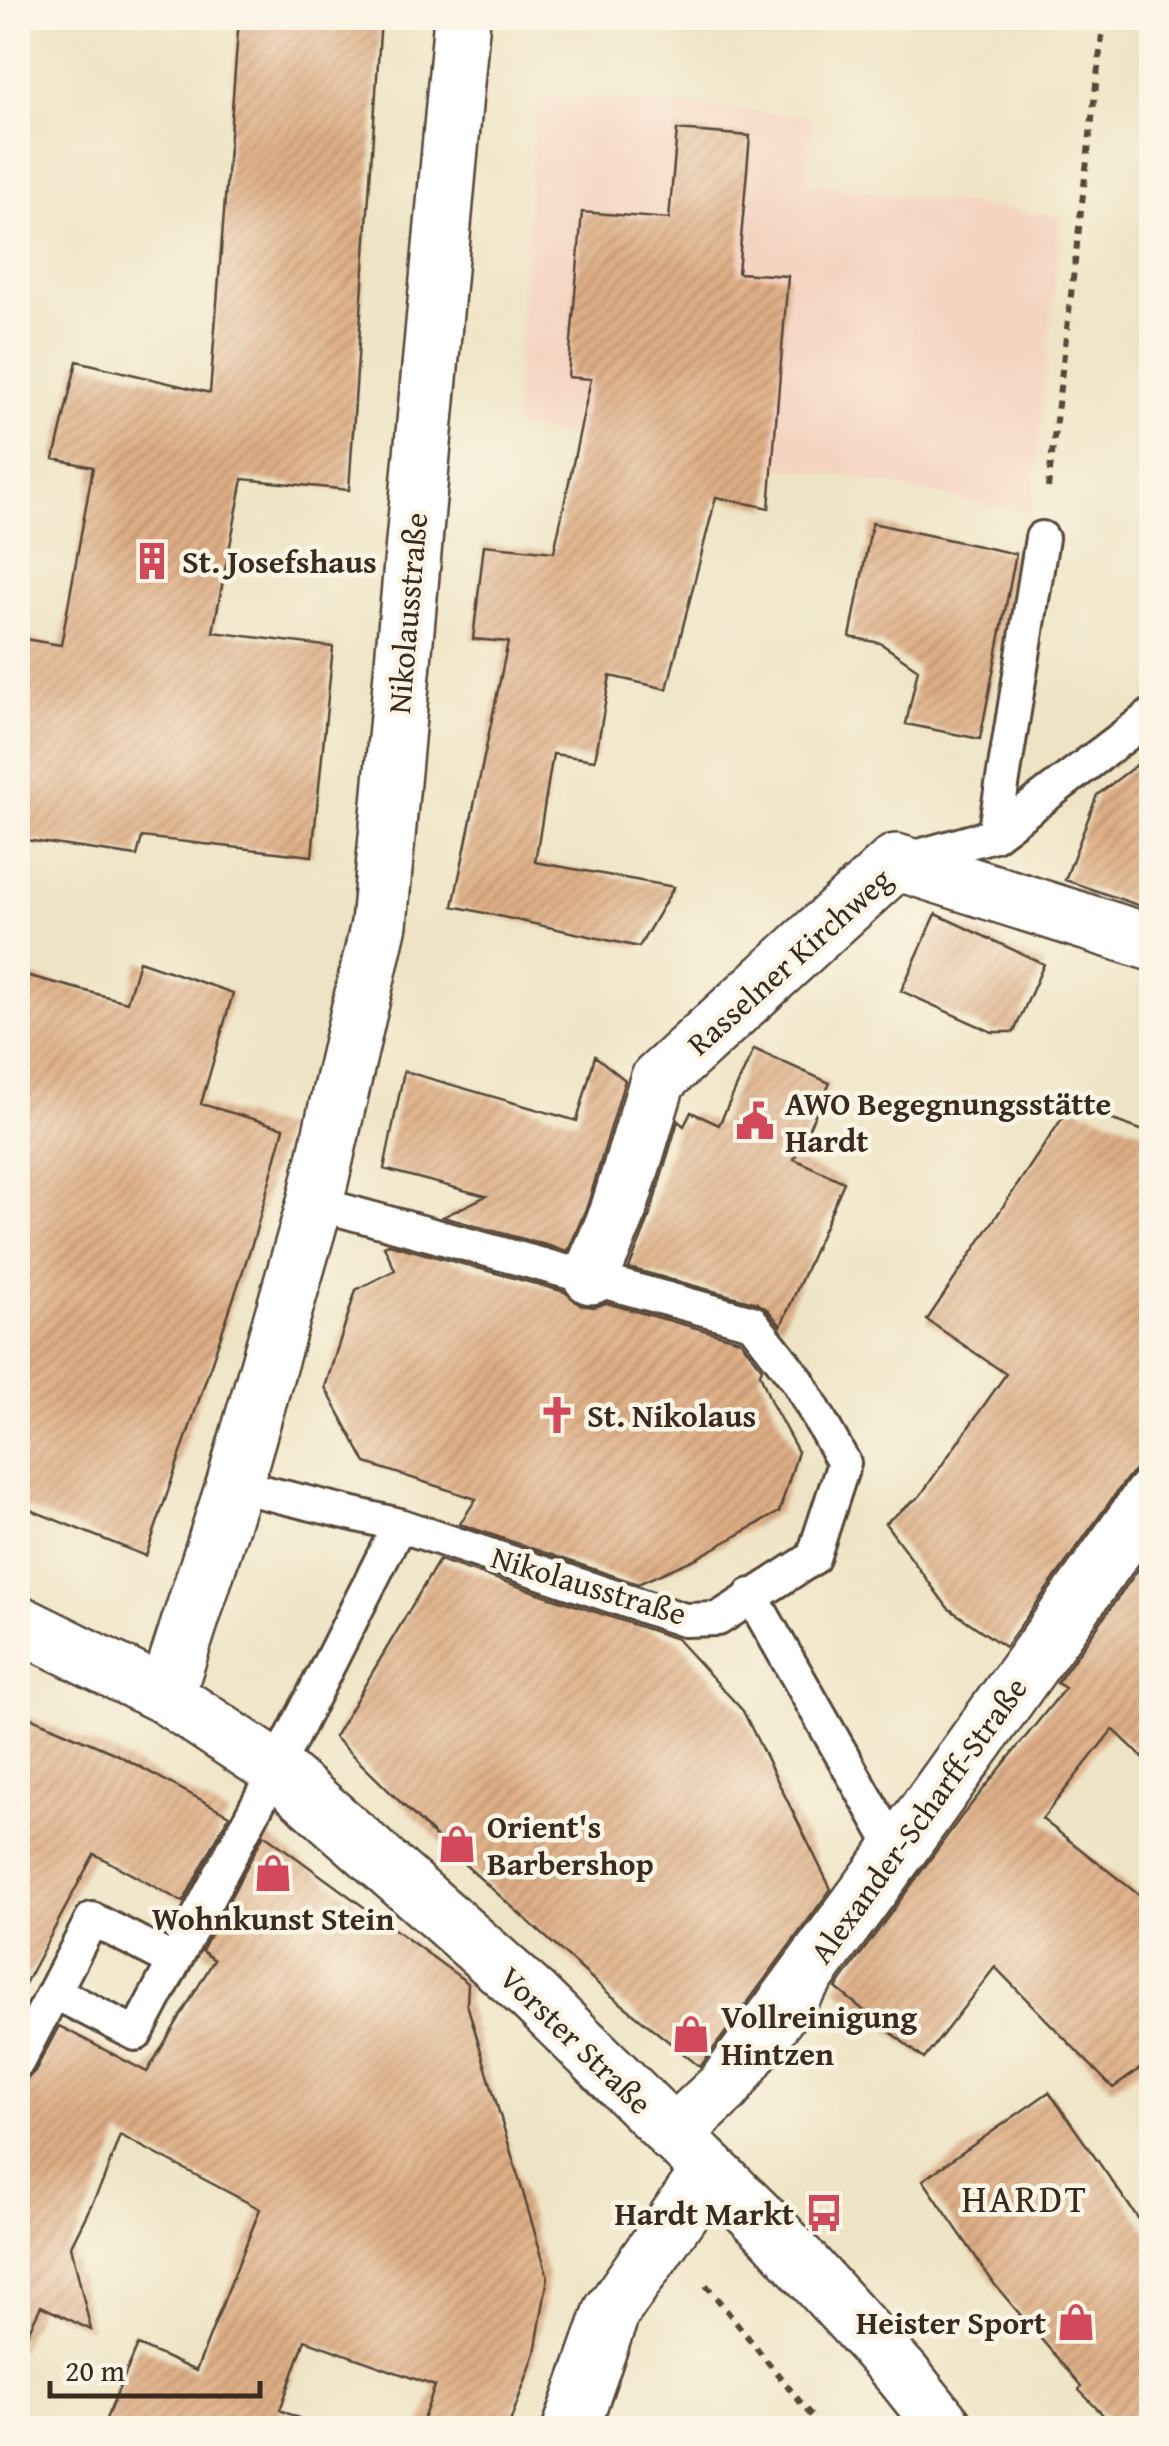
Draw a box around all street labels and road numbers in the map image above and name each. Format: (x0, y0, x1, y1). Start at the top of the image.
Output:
street label: Nikolausstraße (375, 510, 439, 716)
street label: Rasselner Kirchweg (676, 856, 902, 1066)
street label: Nikolausstraße (486, 1533, 692, 1637)
street label: Alexander-Scharff-Straße (798, 1667, 1038, 1973)
street label: Vorster Straße (489, 1955, 663, 2125)

